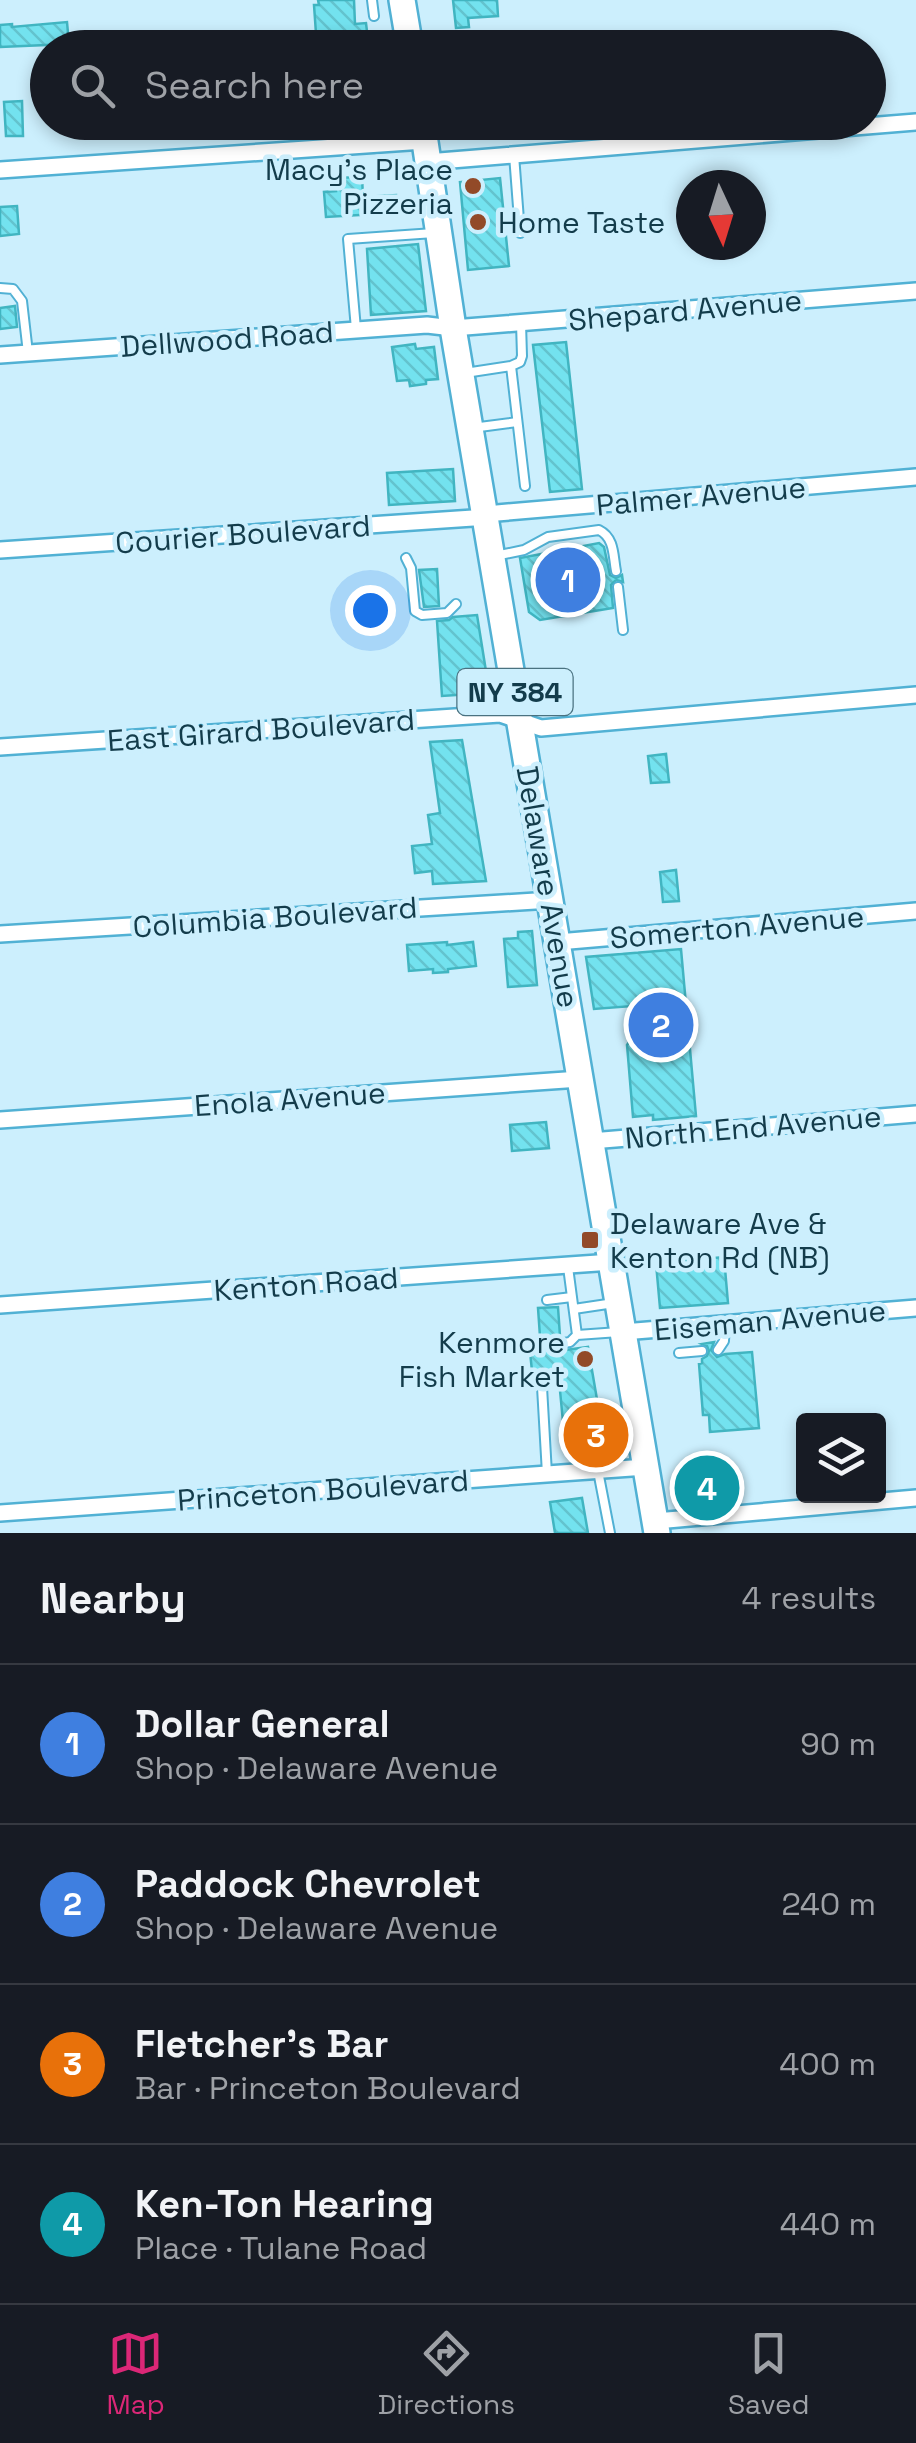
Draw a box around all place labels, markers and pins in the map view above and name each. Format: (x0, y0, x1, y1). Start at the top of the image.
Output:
place label: Macy's Place Pizzeria (265, 150, 453, 223)
marker: Macy's Place Pizzeria (462, 175, 484, 197)
place label: Home Taste (498, 203, 665, 242)
marker: Home Taste (467, 211, 489, 233)
pin: 1 (536, 542, 600, 618)
pin: 2 (628, 988, 694, 1062)
place label: Delaware Ave & Kenton Rd (NB) (610, 1204, 830, 1277)
marker: Delaware Ave & Kenton Rd (NB) (579, 1229, 601, 1251)
place label: Kenmore Fish Market (399, 1323, 565, 1396)
marker: Kenmore Fish Market (574, 1348, 596, 1370)
pin: 3 (564, 1398, 628, 1472)
pin: 4 (674, 1450, 740, 1526)

